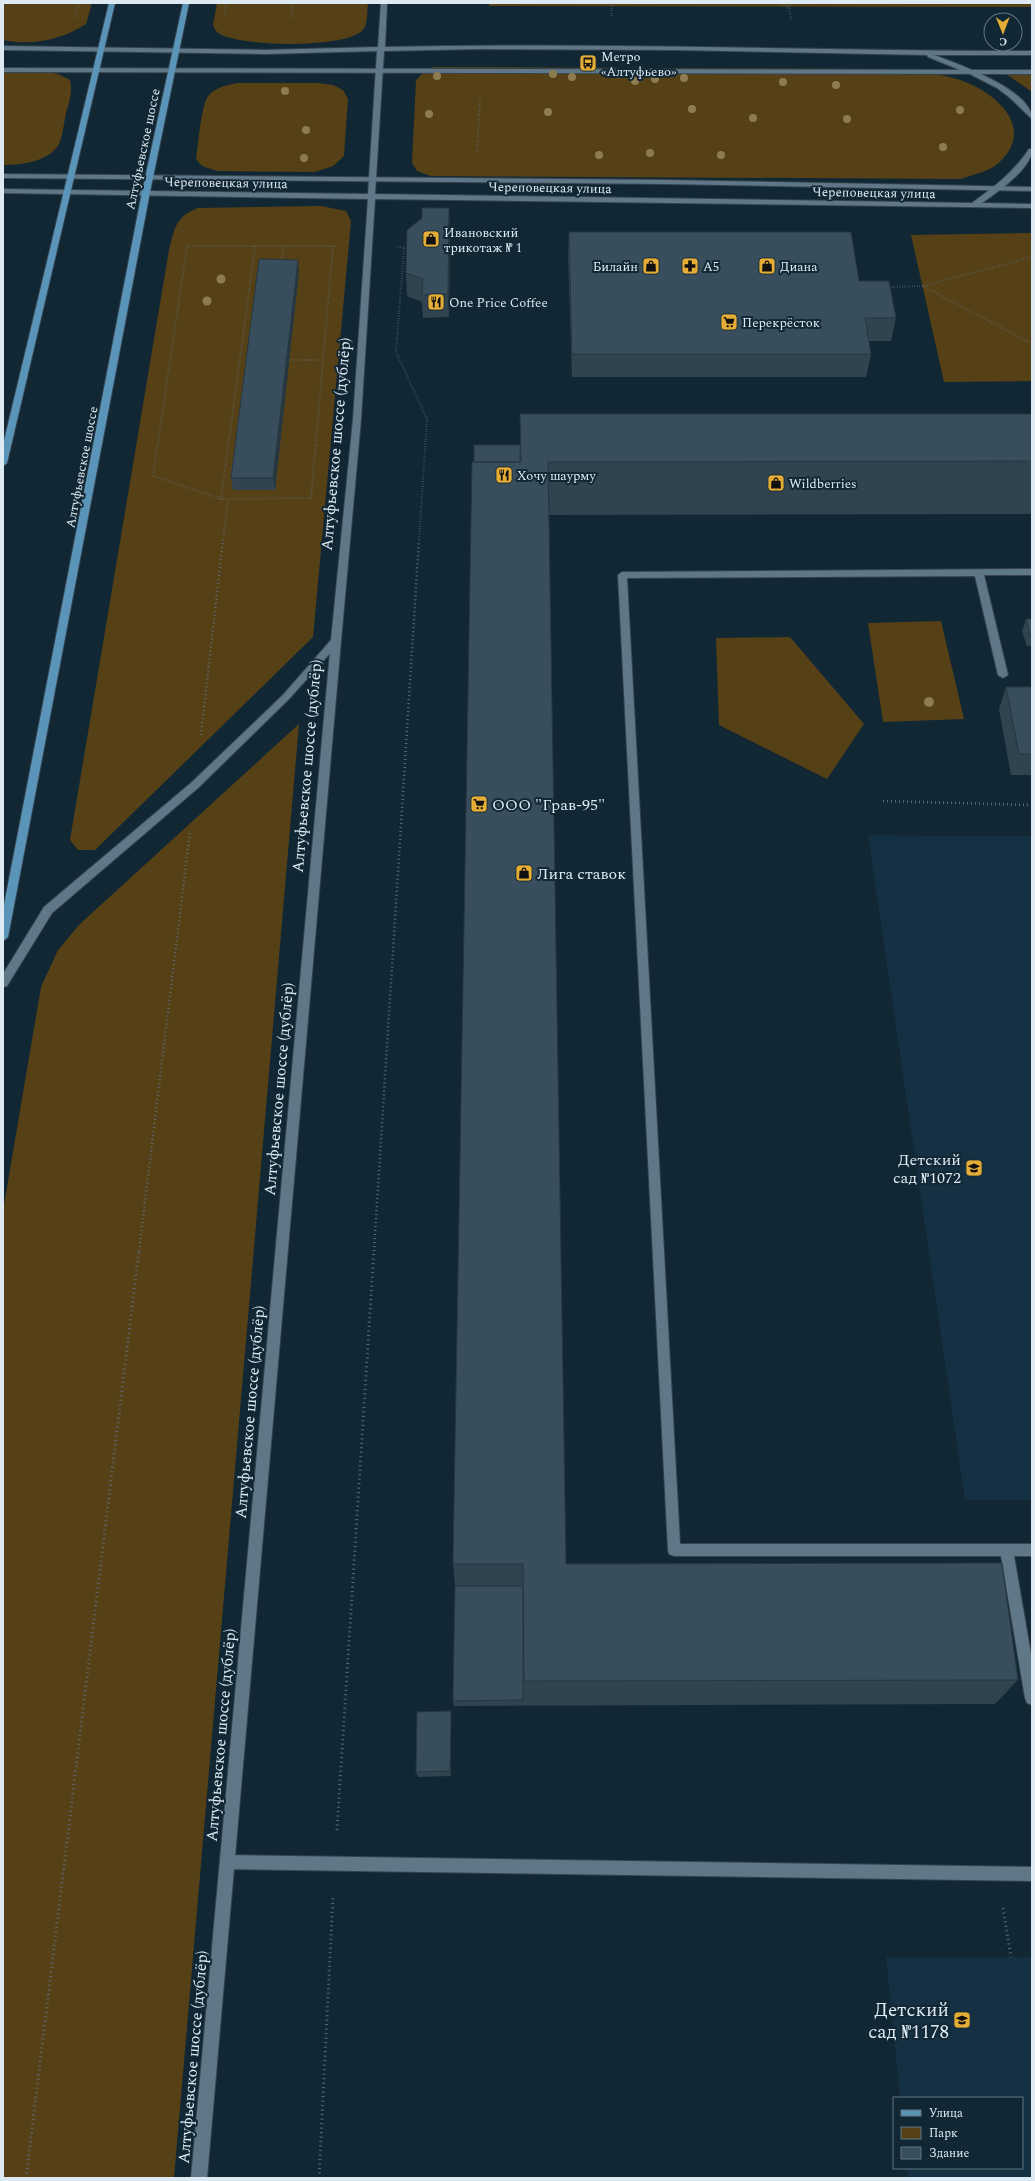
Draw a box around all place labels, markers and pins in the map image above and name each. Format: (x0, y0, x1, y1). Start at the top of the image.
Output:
place label: Метро «Алтуфьево» (601, 47, 677, 82)
bus stop icon: Метро «Алтуфьево» (578, 53, 598, 73)
place label: Ивановский трикотаж № 1 (444, 223, 522, 258)
shop icon: Ивановский трикотаж № 1 (421, 229, 441, 249)
shop icon: Билайн (641, 256, 661, 276)
pharmacy icon: А5 (680, 256, 700, 276)
shop icon: Диана (757, 256, 777, 276)
place label: Билайн (593, 257, 638, 277)
place label: А5 (703, 257, 719, 277)
place label: Диана (780, 257, 818, 277)
restaurant icon: One Price Coffee (426, 292, 446, 312)
place label: One Price Coffee (449, 293, 548, 313)
supermarket icon: Перекрёсток (719, 312, 739, 332)
place label: Перекрёсток (742, 313, 820, 333)
restaurant icon: Хочу шаурму (494, 465, 514, 485)
place label: Хочу шаурму (517, 466, 596, 486)
shop icon: Wildberries (766, 473, 786, 493)
place label: Wildberries (789, 474, 857, 494)
place label: ООО "Грав-95" (492, 793, 605, 817)
supermarket icon: ООО "Грав-95" (469, 794, 489, 814)
place label: Лига ставок (537, 862, 626, 886)
shop icon: Лига ставок (514, 863, 534, 883)
place label: Детский сад №1072 (893, 1148, 961, 1190)
school or university icon: Детский сад №1072 (964, 1158, 984, 1178)
place label: Детский сад №1178 (868, 1996, 949, 2047)
school or university icon: Детский сад №1178 (952, 2010, 972, 2030)

